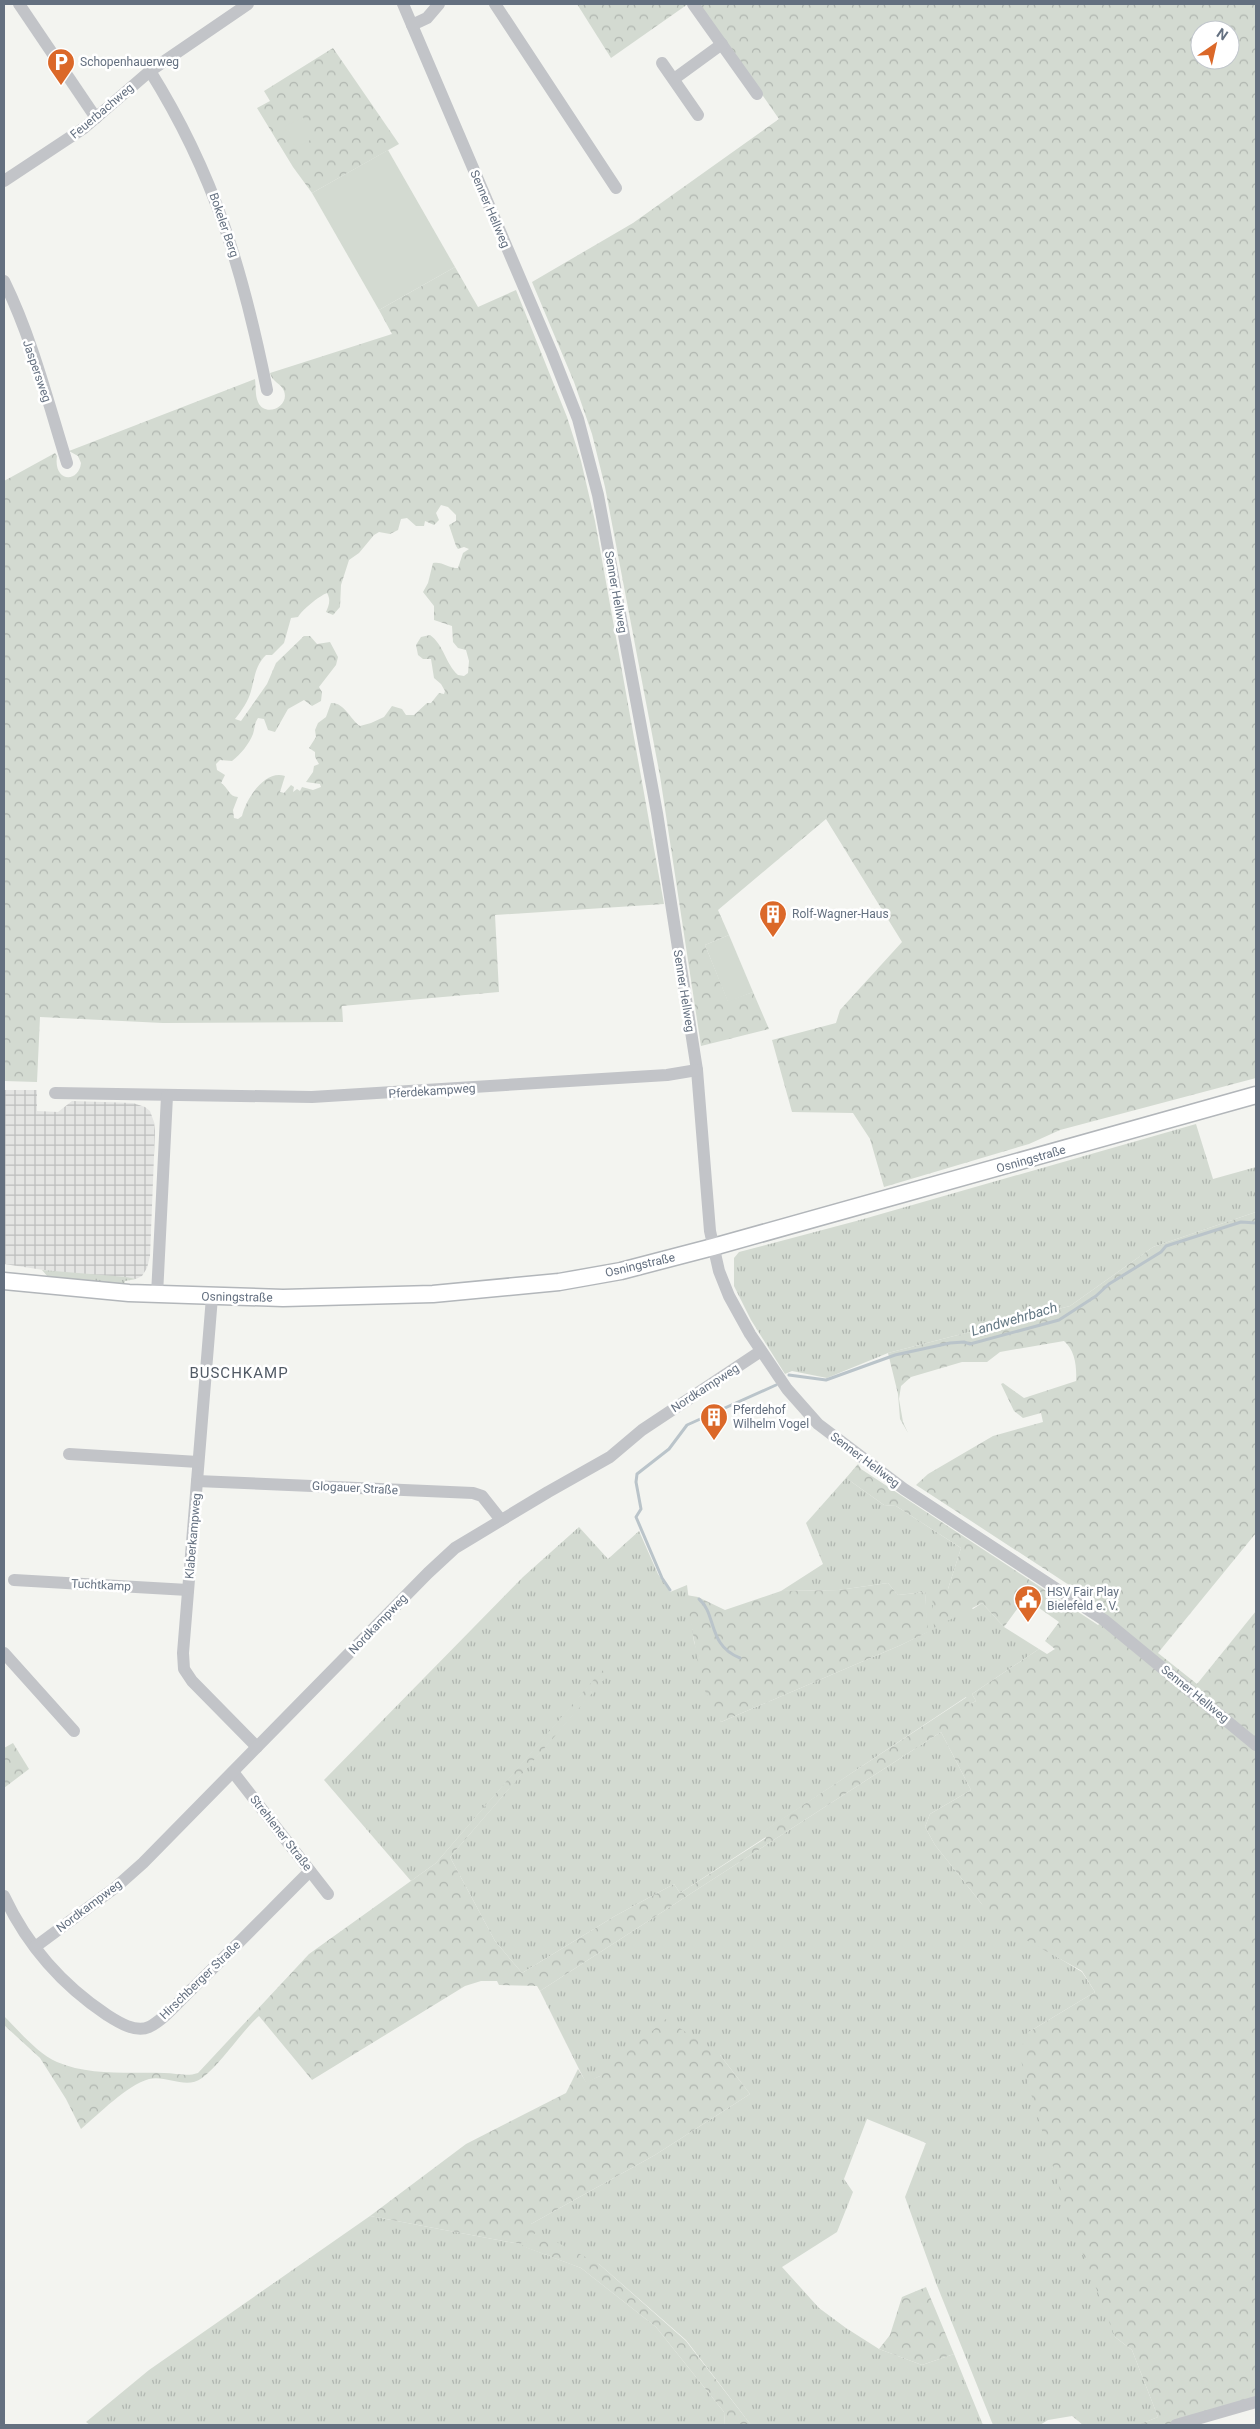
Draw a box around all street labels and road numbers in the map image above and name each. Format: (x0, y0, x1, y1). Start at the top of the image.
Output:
street label: Feuerbachweg (68, 81, 136, 141)
street label: Senner Hellweg (467, 168, 513, 250)
street label: Bokeler Berg (206, 191, 242, 259)
street label: Jaspersweg (20, 338, 54, 404)
street label: Senner Hellweg (602, 550, 630, 634)
street label: Senner Hellweg (671, 949, 697, 1033)
street label: Pferdekampweg (388, 1081, 476, 1101)
street label: Osningstraße (995, 1142, 1067, 1176)
street label: Osningstraße (604, 1250, 676, 1280)
street label: Osningstraße (201, 1289, 273, 1305)
street label: Nordkampweg (668, 1361, 742, 1415)
street label: Senner Hellweg (828, 1429, 902, 1491)
street label: Glogauer Straße (312, 1479, 398, 1497)
street label: Klaberkampweg (182, 1492, 204, 1580)
street label: Tuchtkamp (71, 1576, 132, 1594)
street label: Nordkampweg (346, 1591, 410, 1657)
street label: Senner Hellweg (1158, 1662, 1232, 1726)
street label: Strehlener Straße (247, 1792, 315, 1874)
street label: Nordkampweg (54, 1877, 124, 1935)
street label: Hirschberger Straße (157, 1938, 243, 2022)

